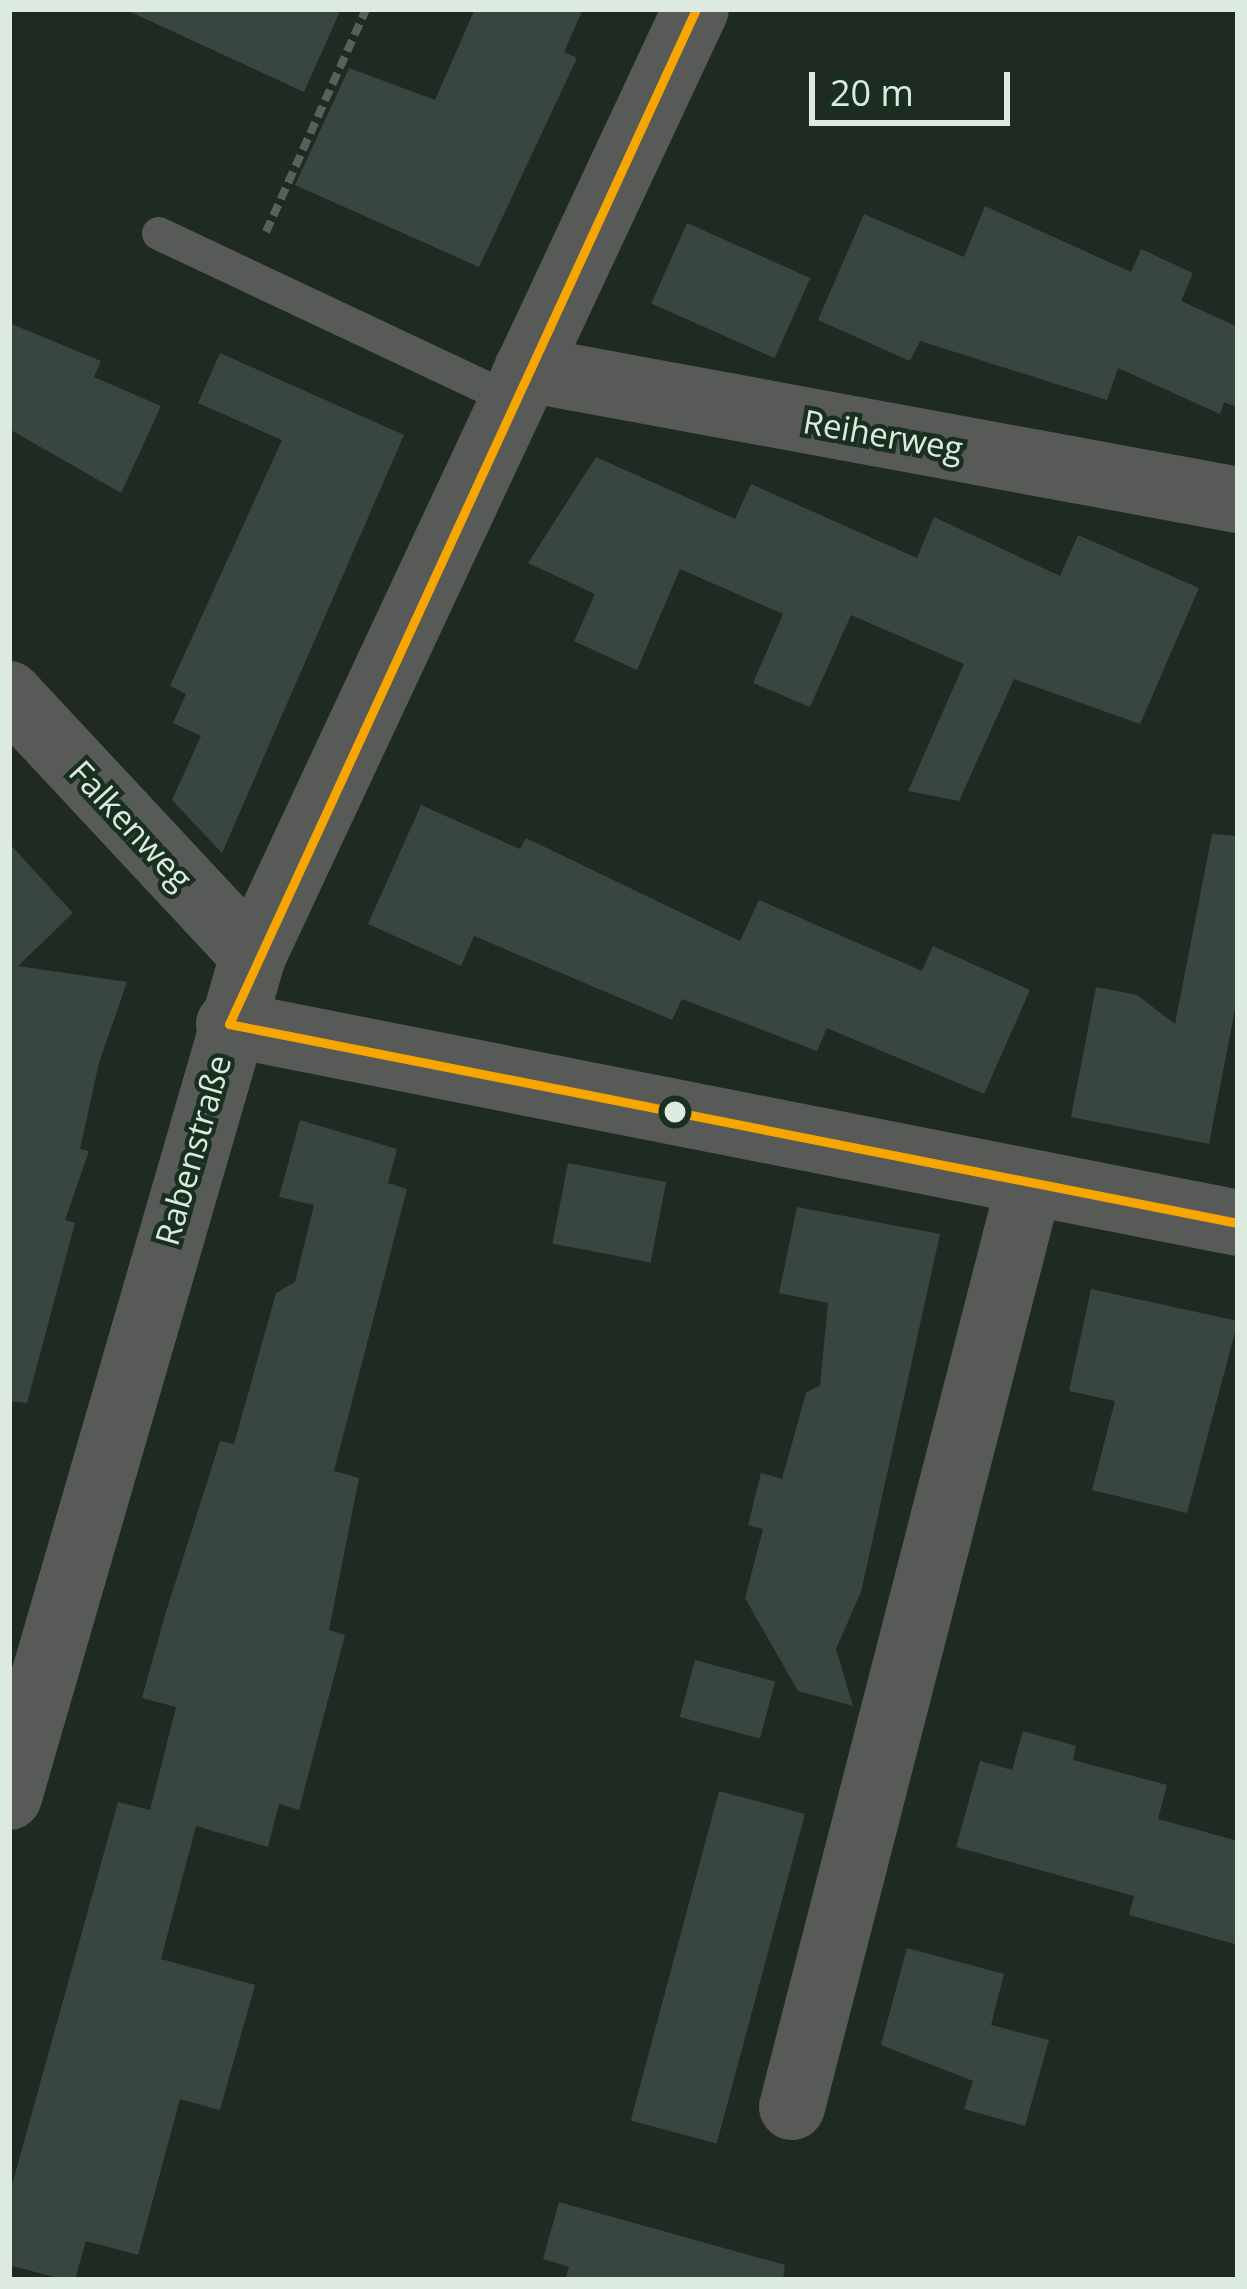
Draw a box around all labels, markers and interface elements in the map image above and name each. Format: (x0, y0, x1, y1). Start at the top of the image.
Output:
scale bar (815, 48, 1016, 122)
text: 20 m (830, 68, 914, 117)
street label: Reiherweg (800, 401, 966, 469)
street label: Falkenweg (61, 752, 201, 898)
street label: Rabenstraße (147, 1050, 239, 1250)
unlabelled marker (664, 1101, 686, 1123)

